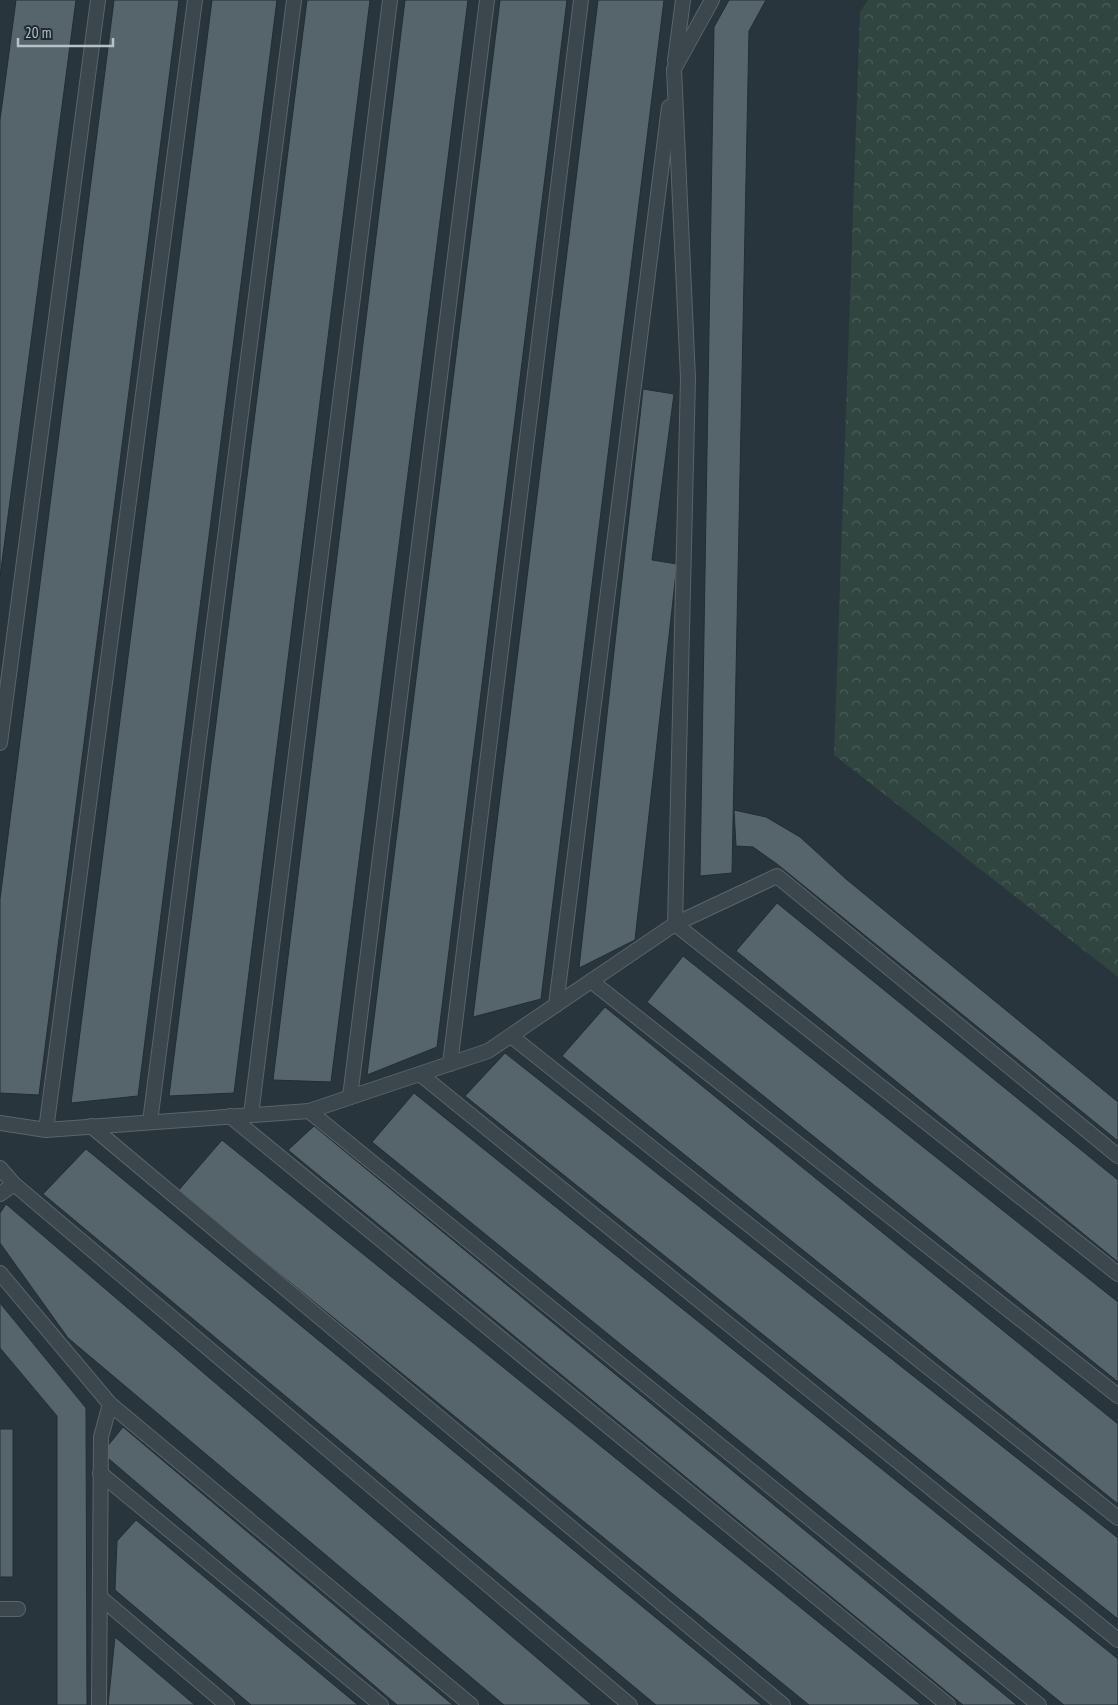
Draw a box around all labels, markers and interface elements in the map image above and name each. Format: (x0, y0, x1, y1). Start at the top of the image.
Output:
scale bar (18, 15, 112, 47)
text: 20 m (25, 23, 51, 42)

